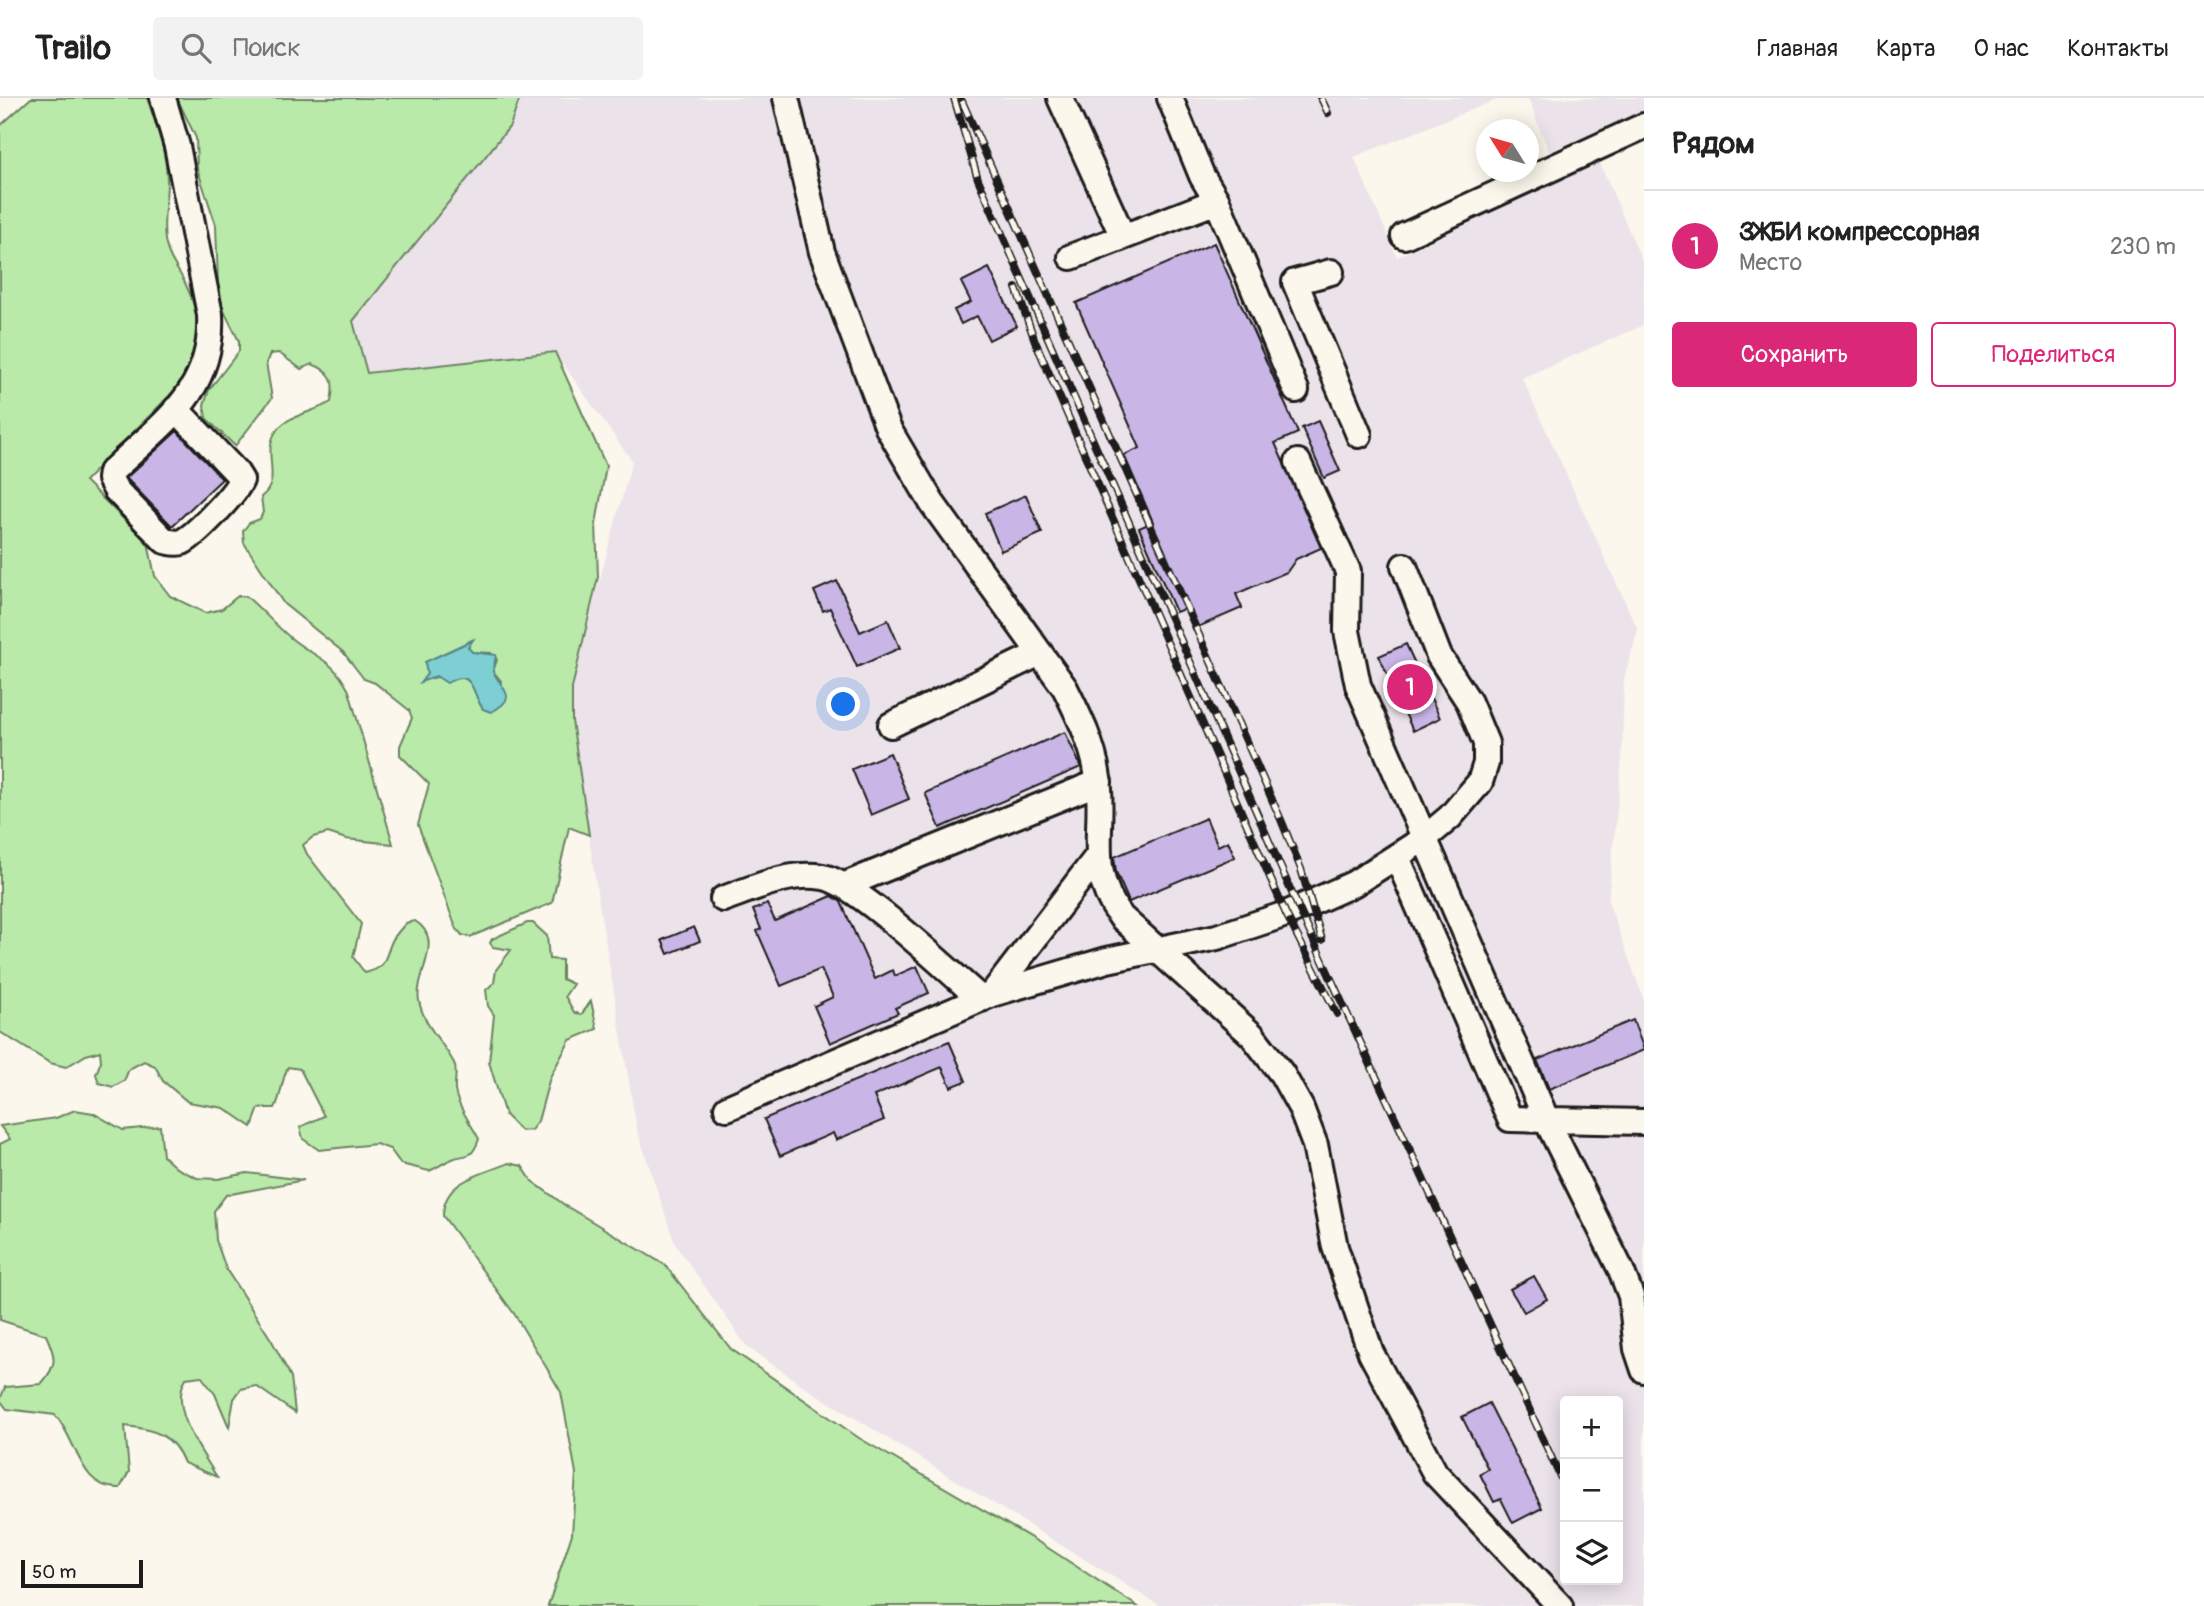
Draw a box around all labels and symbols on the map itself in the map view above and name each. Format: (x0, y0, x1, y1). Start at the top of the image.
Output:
north arrow (1476, 119, 1539, 182)
pin: 1 (1387, 661, 1433, 713)
your location (826, 687, 860, 721)
scale bar (21, 1557, 144, 1589)

